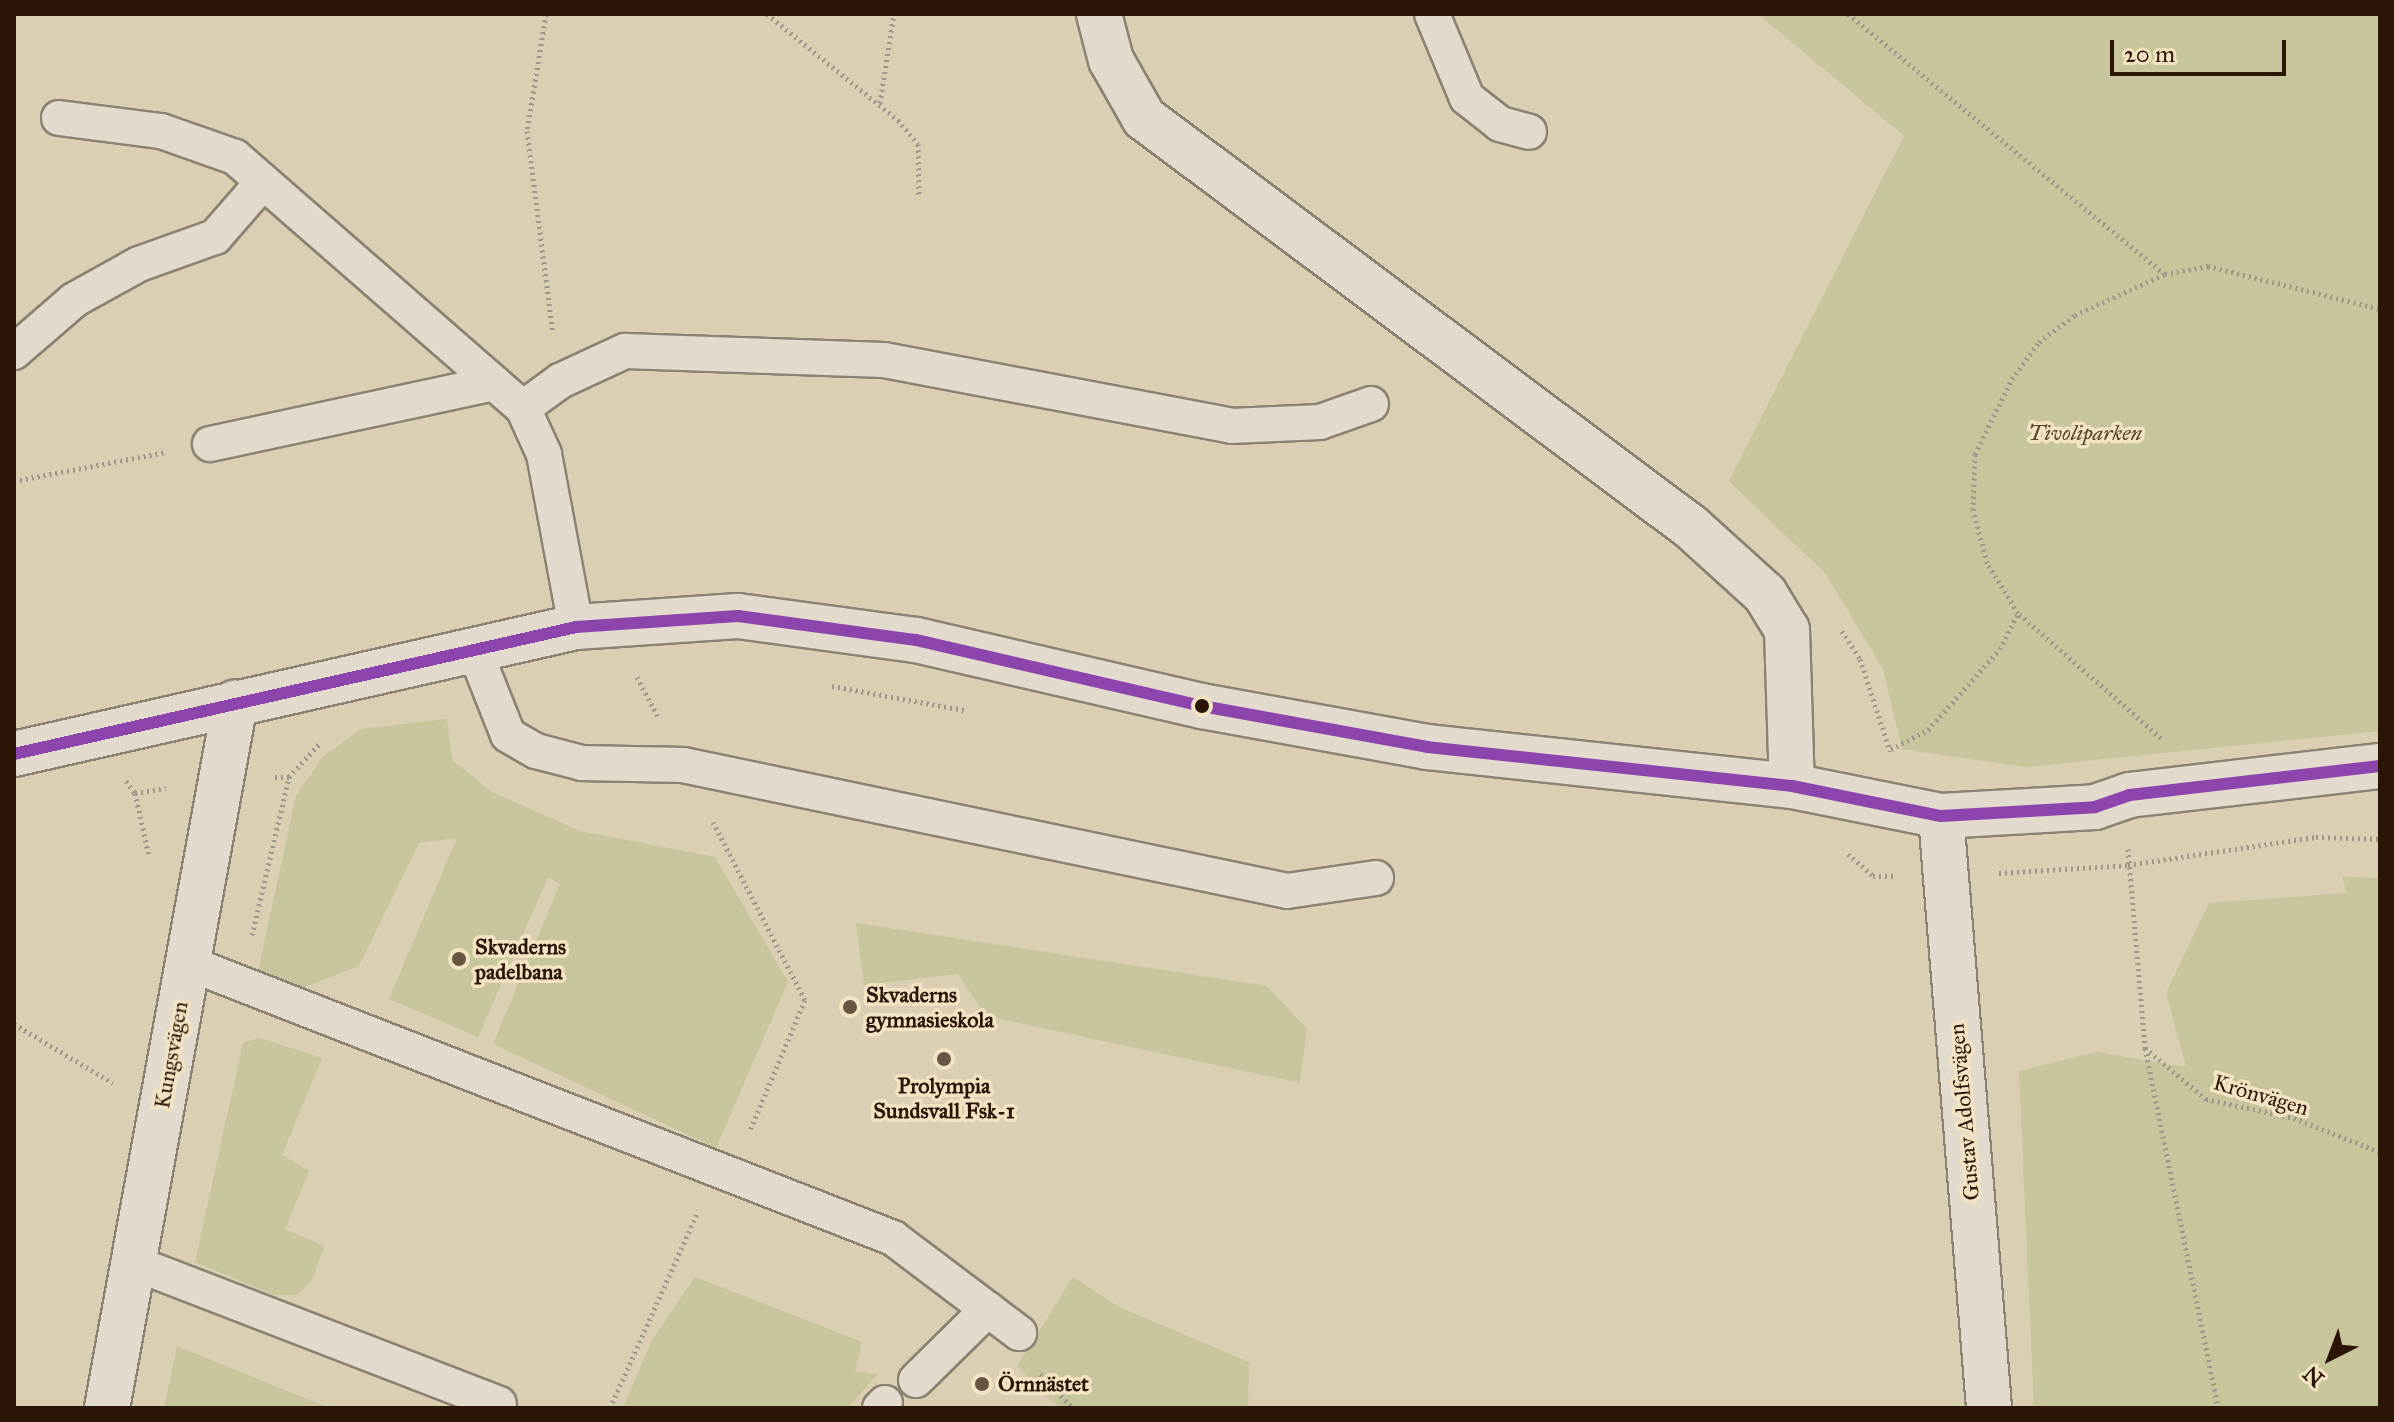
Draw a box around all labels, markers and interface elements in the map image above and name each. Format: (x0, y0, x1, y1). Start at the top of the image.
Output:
scale bar (2114, 24, 2290, 74)
text: 20 m (2124, 39, 2175, 69)
park label: Tivoliparken (2028, 420, 2142, 446)
unlabelled marker (1194, 698, 1210, 714)
place label: Skvaderns padelbana (475, 933, 566, 984)
marker: Skvaderns padelbana (450, 950, 468, 968)
place label: Skvaderns gymnasieskola (866, 981, 994, 1032)
marker: Skvaderns gymnasieskola (841, 998, 859, 1016)
street label: Kungsvägen (149, 999, 193, 1111)
street label: Gustav Adolfsvägen (1943, 1022, 1985, 1202)
marker: Prolympia Sundsvall Fsk-1 (935, 1050, 953, 1068)
street label: Krönvägen (2210, 1069, 2312, 1121)
place label: Prolympia Sundsvall Fsk-1 (873, 1072, 1015, 1124)
north arrow (2290, 1318, 2370, 1398)
text: N (2298, 1360, 2330, 1392)
place label: Örnnästet (998, 1371, 1089, 1397)
marker: Örnnästet (973, 1375, 991, 1393)

